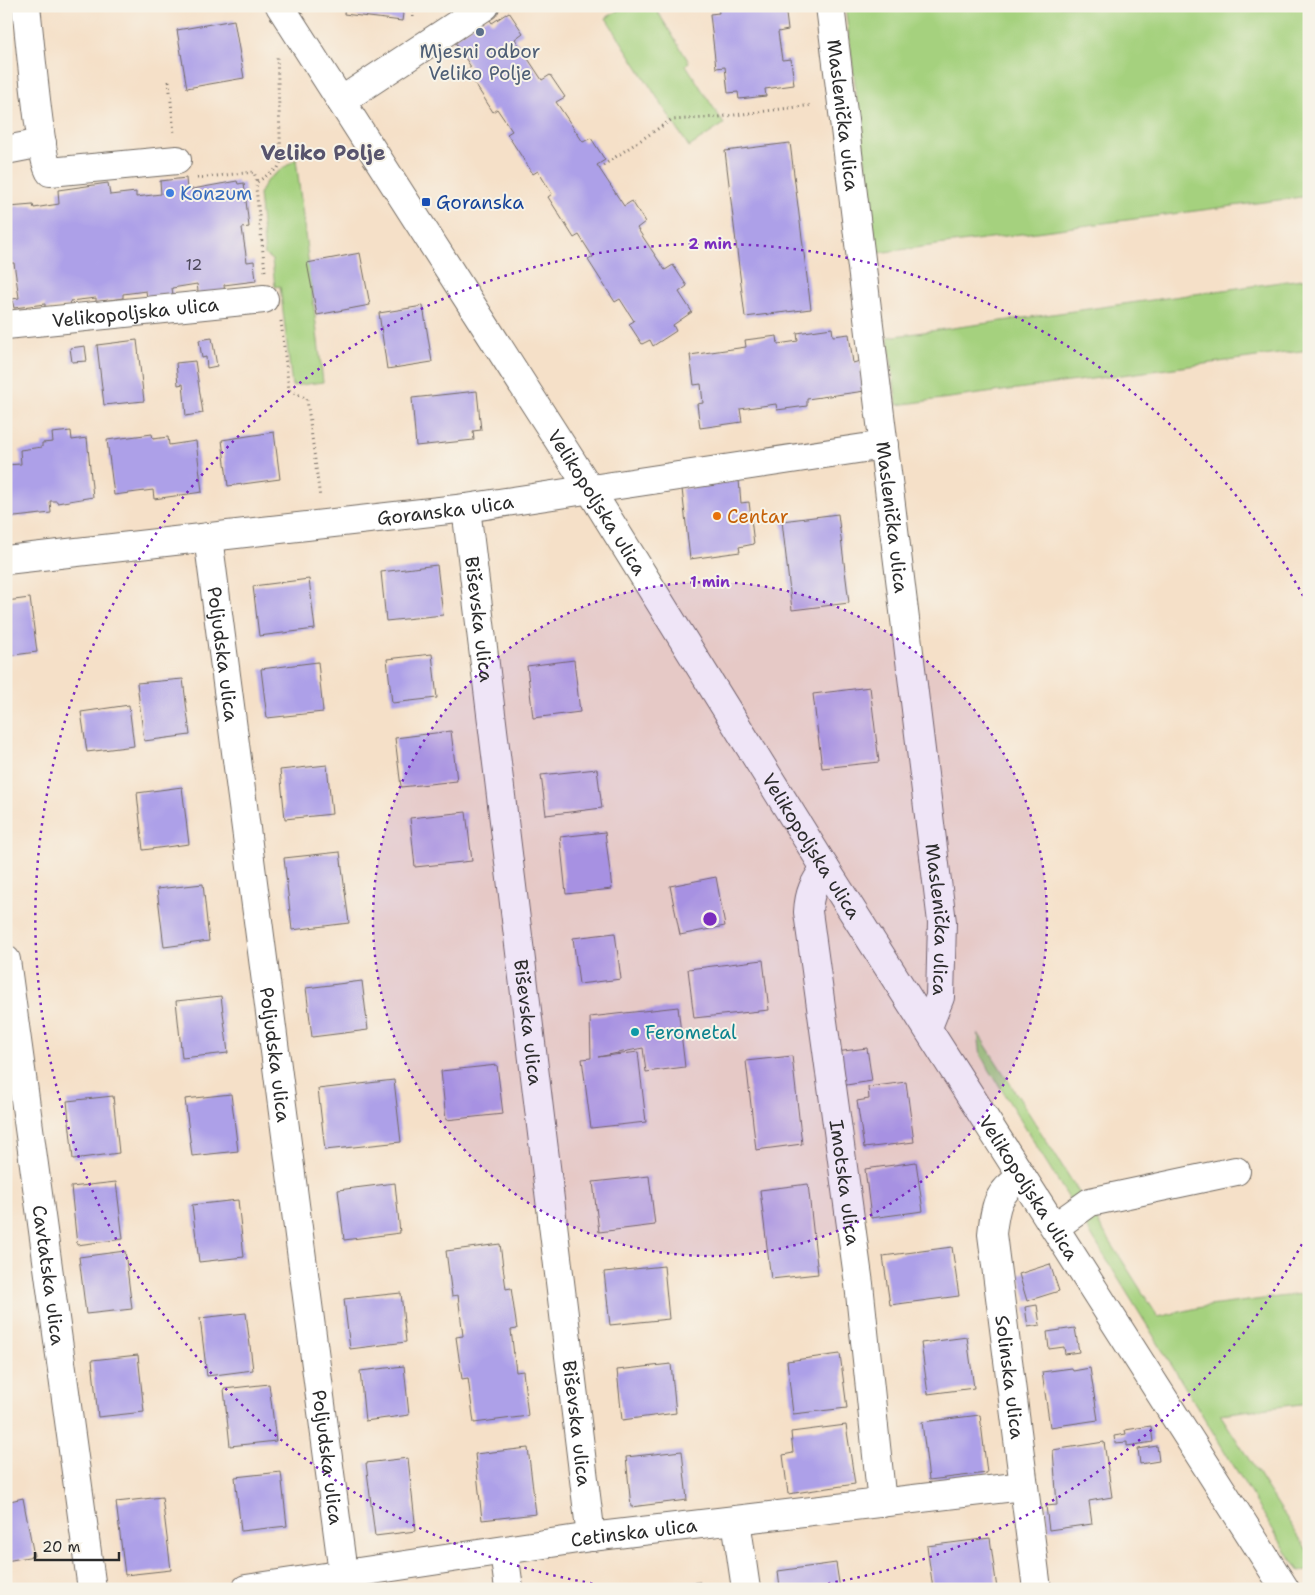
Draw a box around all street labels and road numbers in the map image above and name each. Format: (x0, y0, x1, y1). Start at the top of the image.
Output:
street label: Maslenička ulica (821, 38, 865, 193)
street label: Velikopoljska ulica (51, 292, 220, 333)
street label: Velikopoljska ulica (542, 425, 652, 580)
street label: Maslenička ulica (870, 440, 914, 595)
street label: Goranska ulica (376, 489, 515, 531)
street label: Biševska ulica (459, 555, 499, 684)
street label: Poljudska ulica (202, 585, 244, 723)
street label: Velikopoljska ulica (756, 769, 866, 924)
street label: Maslenička ulica (919, 842, 954, 996)
street label: Biševska ulica (508, 958, 548, 1087)
street label: Poljudska ulica (254, 986, 296, 1124)
street label: Velikopoljska ulica (973, 1111, 1084, 1265)
street label: Imotska ulica (824, 1118, 866, 1247)
street label: Cavtatska ulica (27, 1204, 71, 1347)
street label: Solinska ulica (989, 1314, 1030, 1441)
street label: Biševska ulica (557, 1359, 597, 1488)
street label: Poljudska ulica (306, 1388, 349, 1527)
street label: Cetinska ulica (569, 1513, 699, 1553)

